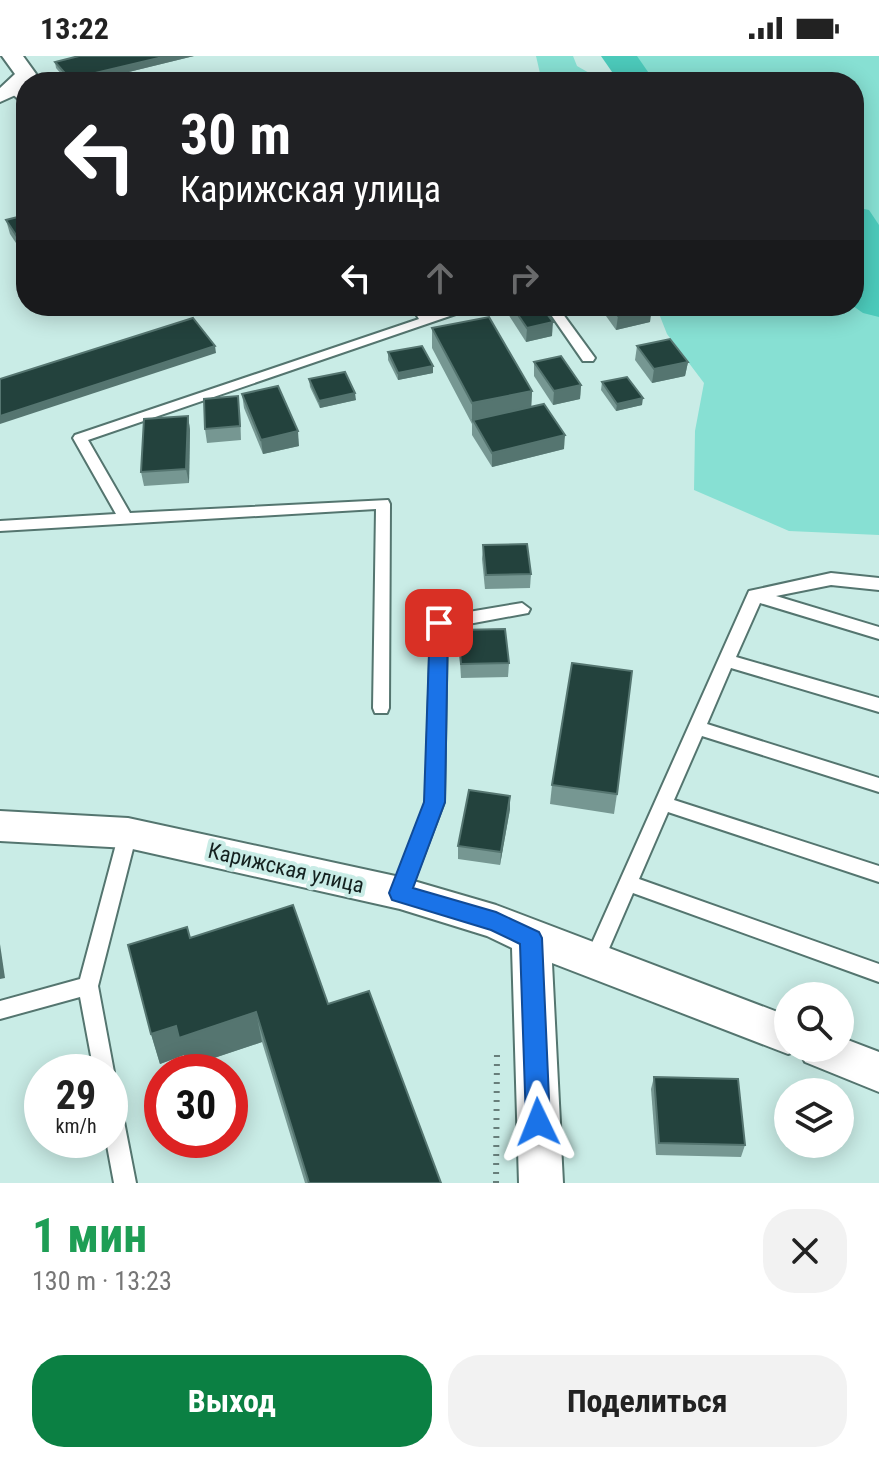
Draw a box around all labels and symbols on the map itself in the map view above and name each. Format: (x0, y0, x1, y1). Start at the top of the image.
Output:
pin (405, 589, 473, 657)
street label: Карижская улица (206, 838, 366, 898)
speed limit sign: 30 (144, 1054, 248, 1158)
position arrow (496, 1080, 580, 1164)

